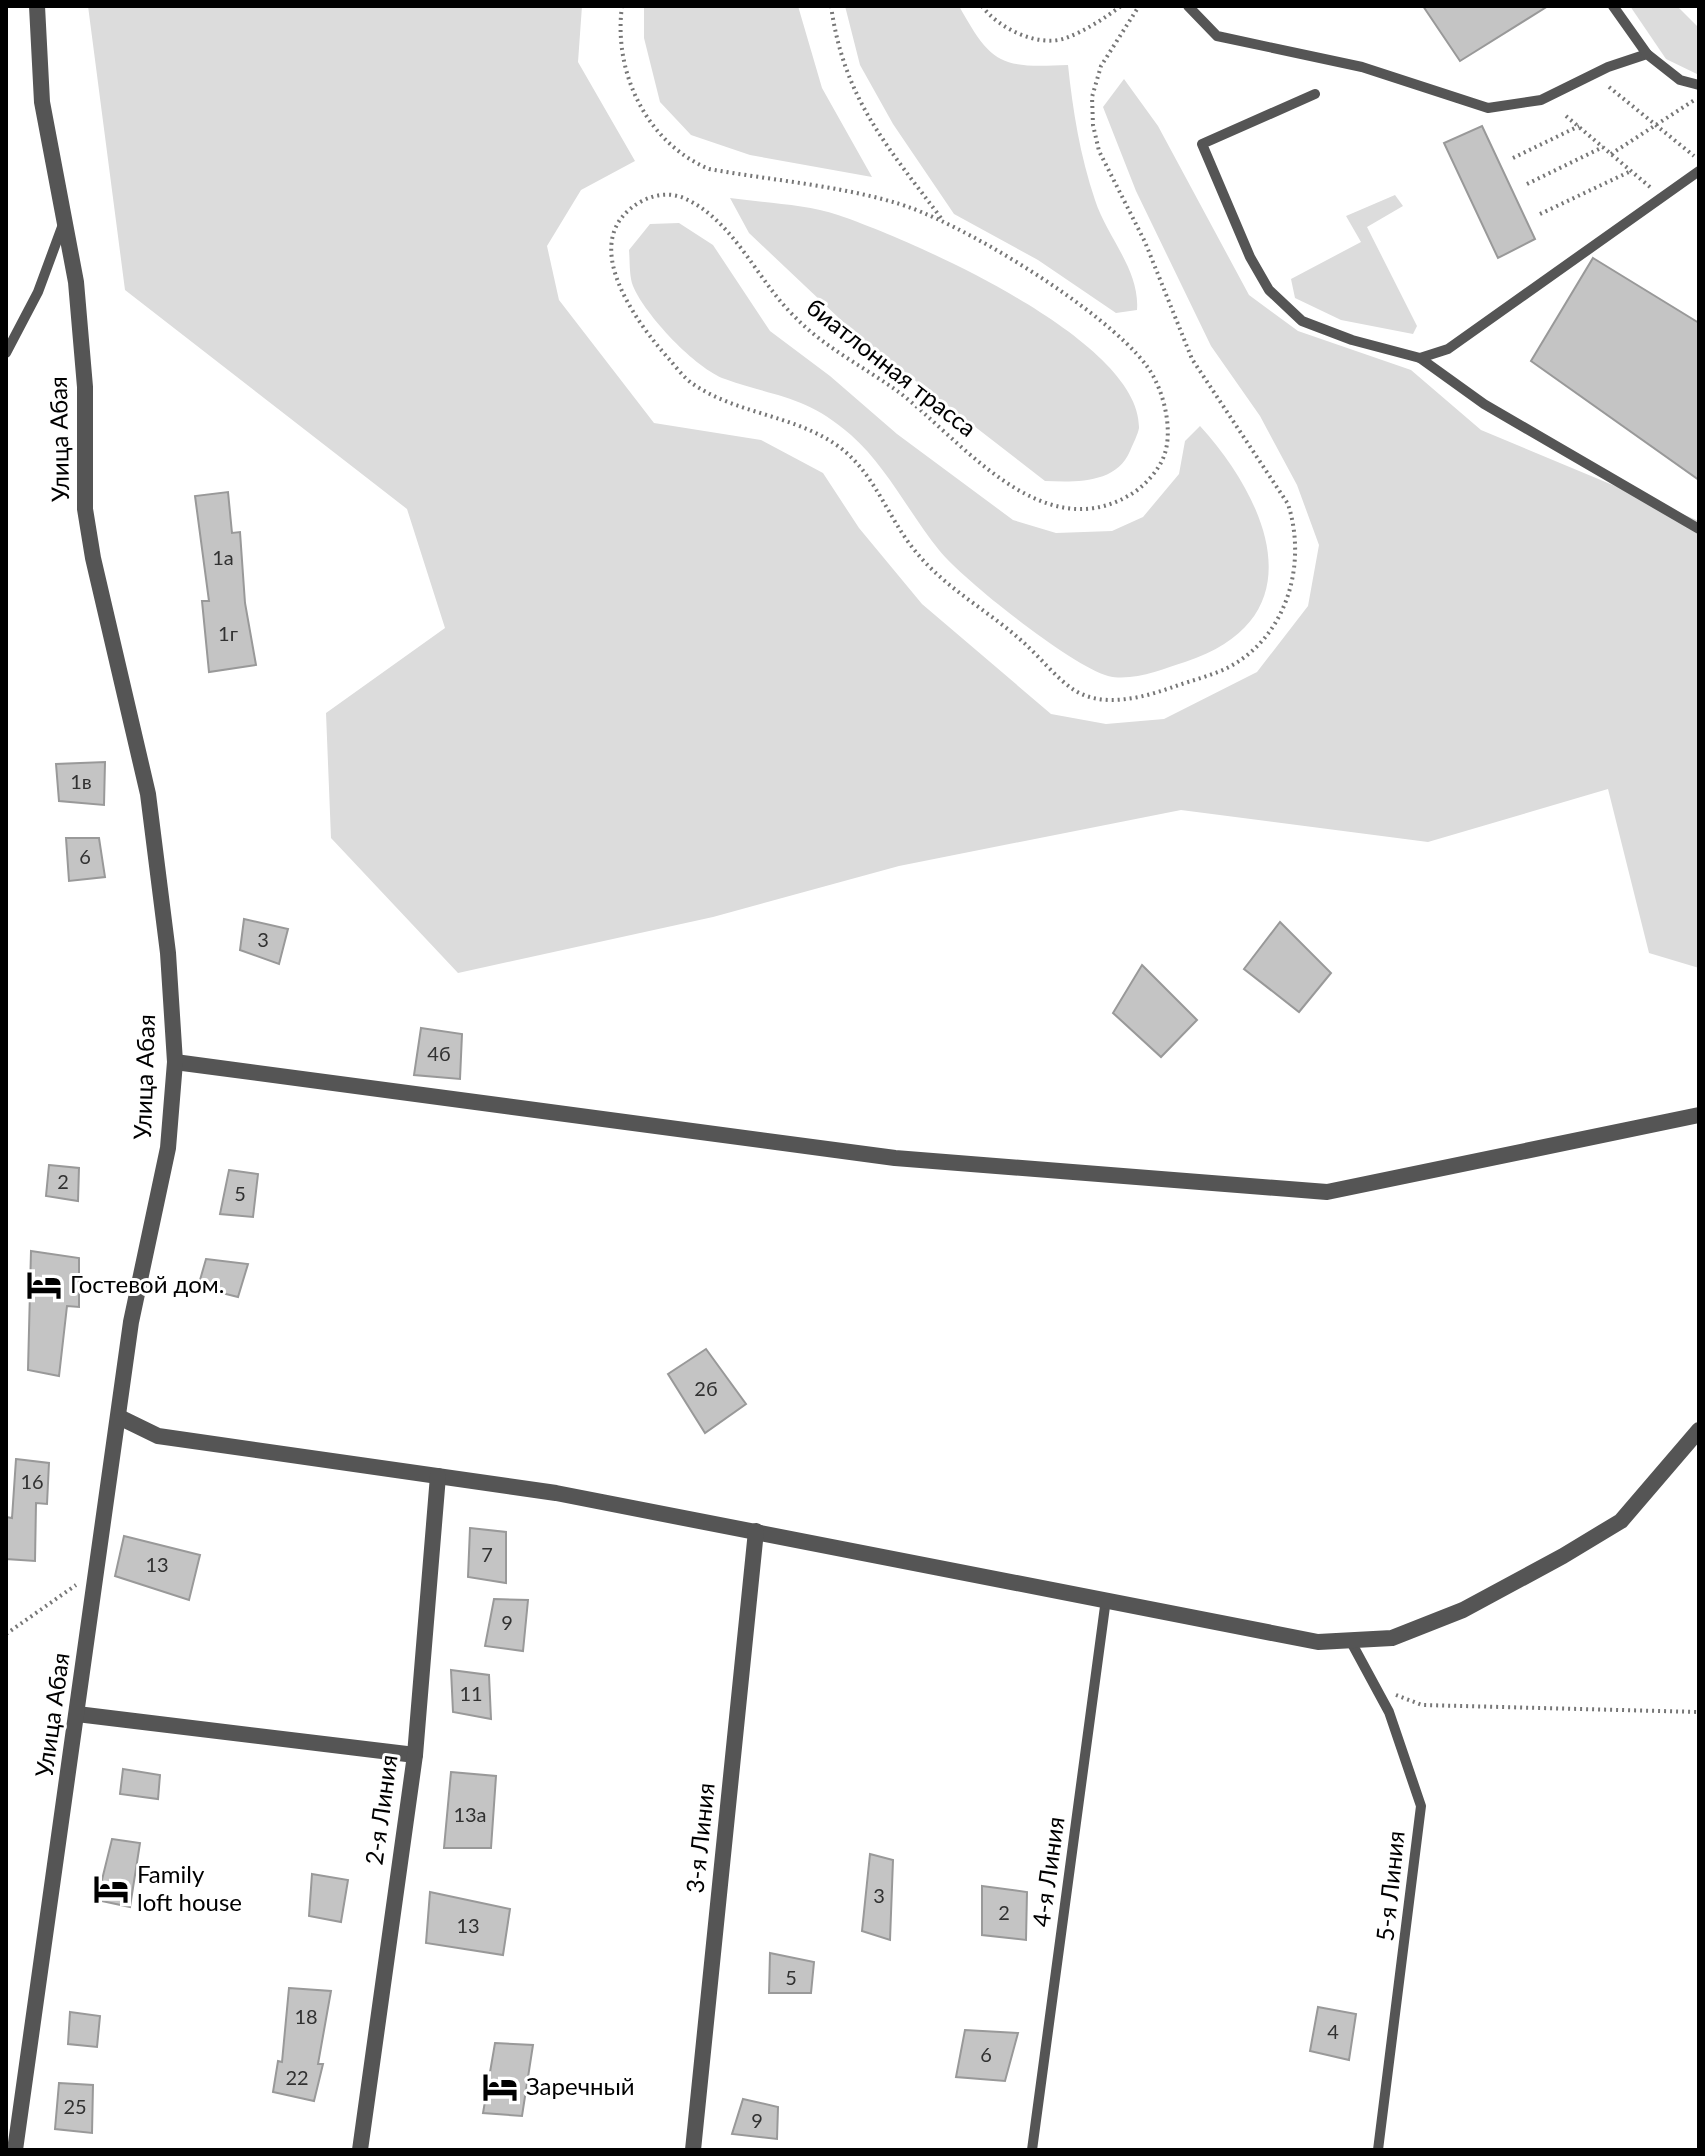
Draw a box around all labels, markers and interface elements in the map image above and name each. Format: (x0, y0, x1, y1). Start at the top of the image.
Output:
street label: биатлонная трасса (801, 292, 982, 442)
street label: Улица Абая (43, 376, 74, 502)
house number: 1а (212, 545, 234, 569)
house number: 1г (218, 621, 238, 645)
house number: 1в (70, 769, 92, 793)
house number: 6 (79, 844, 91, 868)
house number: 3 (257, 927, 269, 951)
street label: Улица Абая (127, 1014, 160, 1140)
house number: 4б (427, 1041, 451, 1065)
house number: 2 (57, 1169, 69, 1193)
house number: 5 (234, 1181, 246, 1205)
hotel icon: Гостевой дом. (25, 1266, 63, 1304)
place label: Гостевой дом. (70, 1269, 224, 1298)
house number: 2б (694, 1376, 718, 1400)
house number: 16 (20, 1469, 44, 1493)
house number: 7 (481, 1542, 493, 1566)
house number: 13 (145, 1552, 169, 1576)
house number: 9 (501, 1610, 513, 1634)
street label: Улица Абая (28, 1651, 75, 1779)
house number: 11 (459, 1681, 483, 1705)
street label: 2-я Линия (358, 1753, 403, 1867)
street label: 3-я Линия (679, 1781, 720, 1895)
house number: 13а (453, 1802, 487, 1826)
street label: 4-я Линия (1025, 1815, 1070, 1929)
street label: 5-я Линия (1369, 1829, 1410, 1943)
place label: Family loft house (137, 1859, 242, 1916)
hotel icon: Family loft house (92, 1870, 130, 1908)
house number: 3 (873, 1883, 885, 1907)
house number: 2 (998, 1900, 1010, 1924)
house number: 13 (456, 1913, 480, 1937)
house number: 5 (785, 1965, 797, 1989)
house number: 18 (294, 2004, 318, 2028)
house number: 4 (1327, 2019, 1339, 2043)
house number: 6 (980, 2042, 992, 2066)
house number: 22 (285, 2065, 309, 2089)
hotel icon: Заречный (481, 2068, 519, 2106)
place label: Заречный (526, 2071, 635, 2100)
house number: 25 (63, 2094, 87, 2118)
house number: 9 (751, 2108, 763, 2132)

